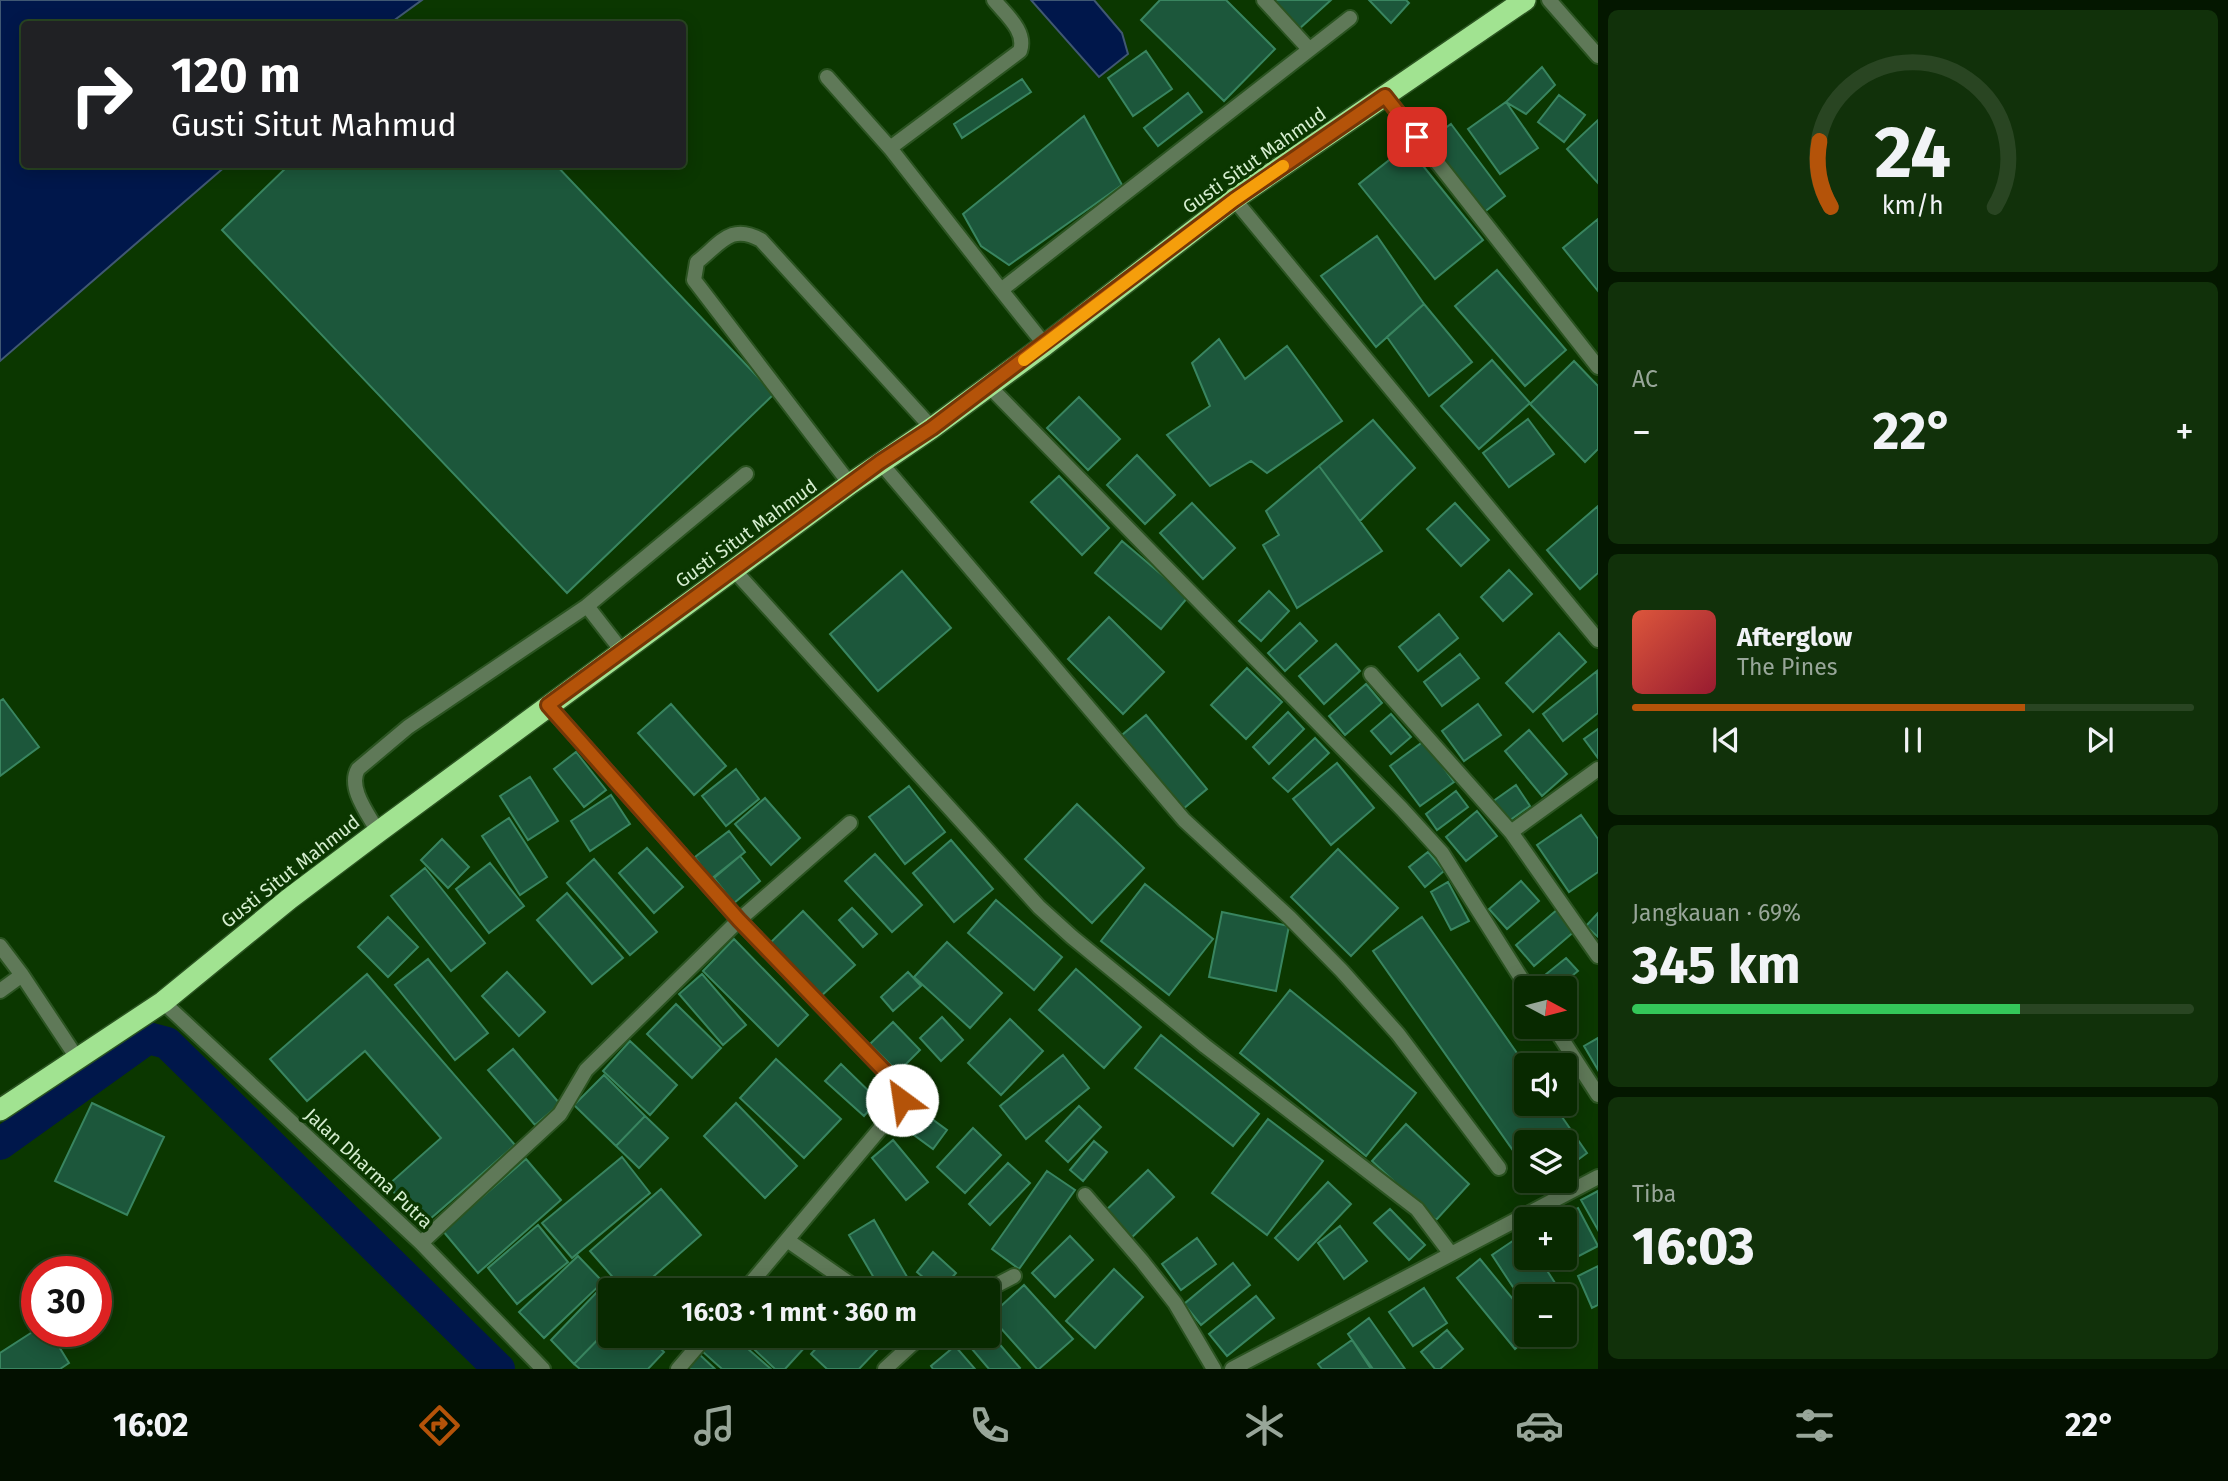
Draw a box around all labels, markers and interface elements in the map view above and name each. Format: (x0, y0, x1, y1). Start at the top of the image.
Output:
text: 120 m (171, 46, 301, 105)
icon: right (56, 49, 147, 140)
street label: Gusti Situt Mahmud (1178, 102, 1330, 218)
text: Gusti Situt Mahmud (171, 106, 457, 144)
pin (1387, 107, 1447, 167)
text: 24 (1875, 109, 1951, 196)
icon: arrive (1398, 118, 1436, 156)
text: km/h (1882, 191, 1944, 221)
text: AC (1632, 365, 1658, 393)
text: 22° (1873, 400, 1953, 463)
text: − (1632, 409, 1651, 455)
text: + (2175, 409, 2194, 455)
street label: Gusti Situt Mahmud (671, 474, 822, 593)
text: Afterglow (1737, 622, 1852, 653)
text: The Pines (1737, 653, 1838, 681)
icon: previous (1707, 721, 1745, 759)
icon: pause (1894, 721, 1932, 759)
icon: next (2081, 721, 2119, 759)
street label: Gusti Situt Mahmud (216, 810, 364, 933)
text: Jangkauan · 69% (1632, 899, 1801, 927)
text: 345 km (1632, 934, 1801, 997)
north arrow (1514, 976, 1577, 1040)
map controls (1514, 976, 1577, 1347)
button: sound (1514, 1053, 1577, 1116)
position arrow (865, 1063, 939, 1137)
street label: Jalan Dharma Putra (300, 1103, 437, 1233)
button: layers (1514, 1130, 1577, 1193)
text: Tiba (1632, 1180, 1676, 1208)
button: + (1514, 1207, 1577, 1270)
text: 16:03 (1632, 1215, 1755, 1278)
speed limit sign: 30 (21, 1256, 112, 1347)
button: − (1514, 1284, 1577, 1347)
text: 16:03 · 1 mnt · 360 m (681, 1297, 917, 1328)
icon: directions (415, 1401, 464, 1450)
icon: music (690, 1401, 739, 1450)
icon: phone (965, 1401, 1014, 1450)
icon: climate (1240, 1401, 1289, 1450)
icon: car (1515, 1401, 1564, 1450)
icon: filters (1790, 1401, 1839, 1450)
text: 16:02 (113, 1406, 189, 1444)
text: 22° (2065, 1406, 2115, 1444)

